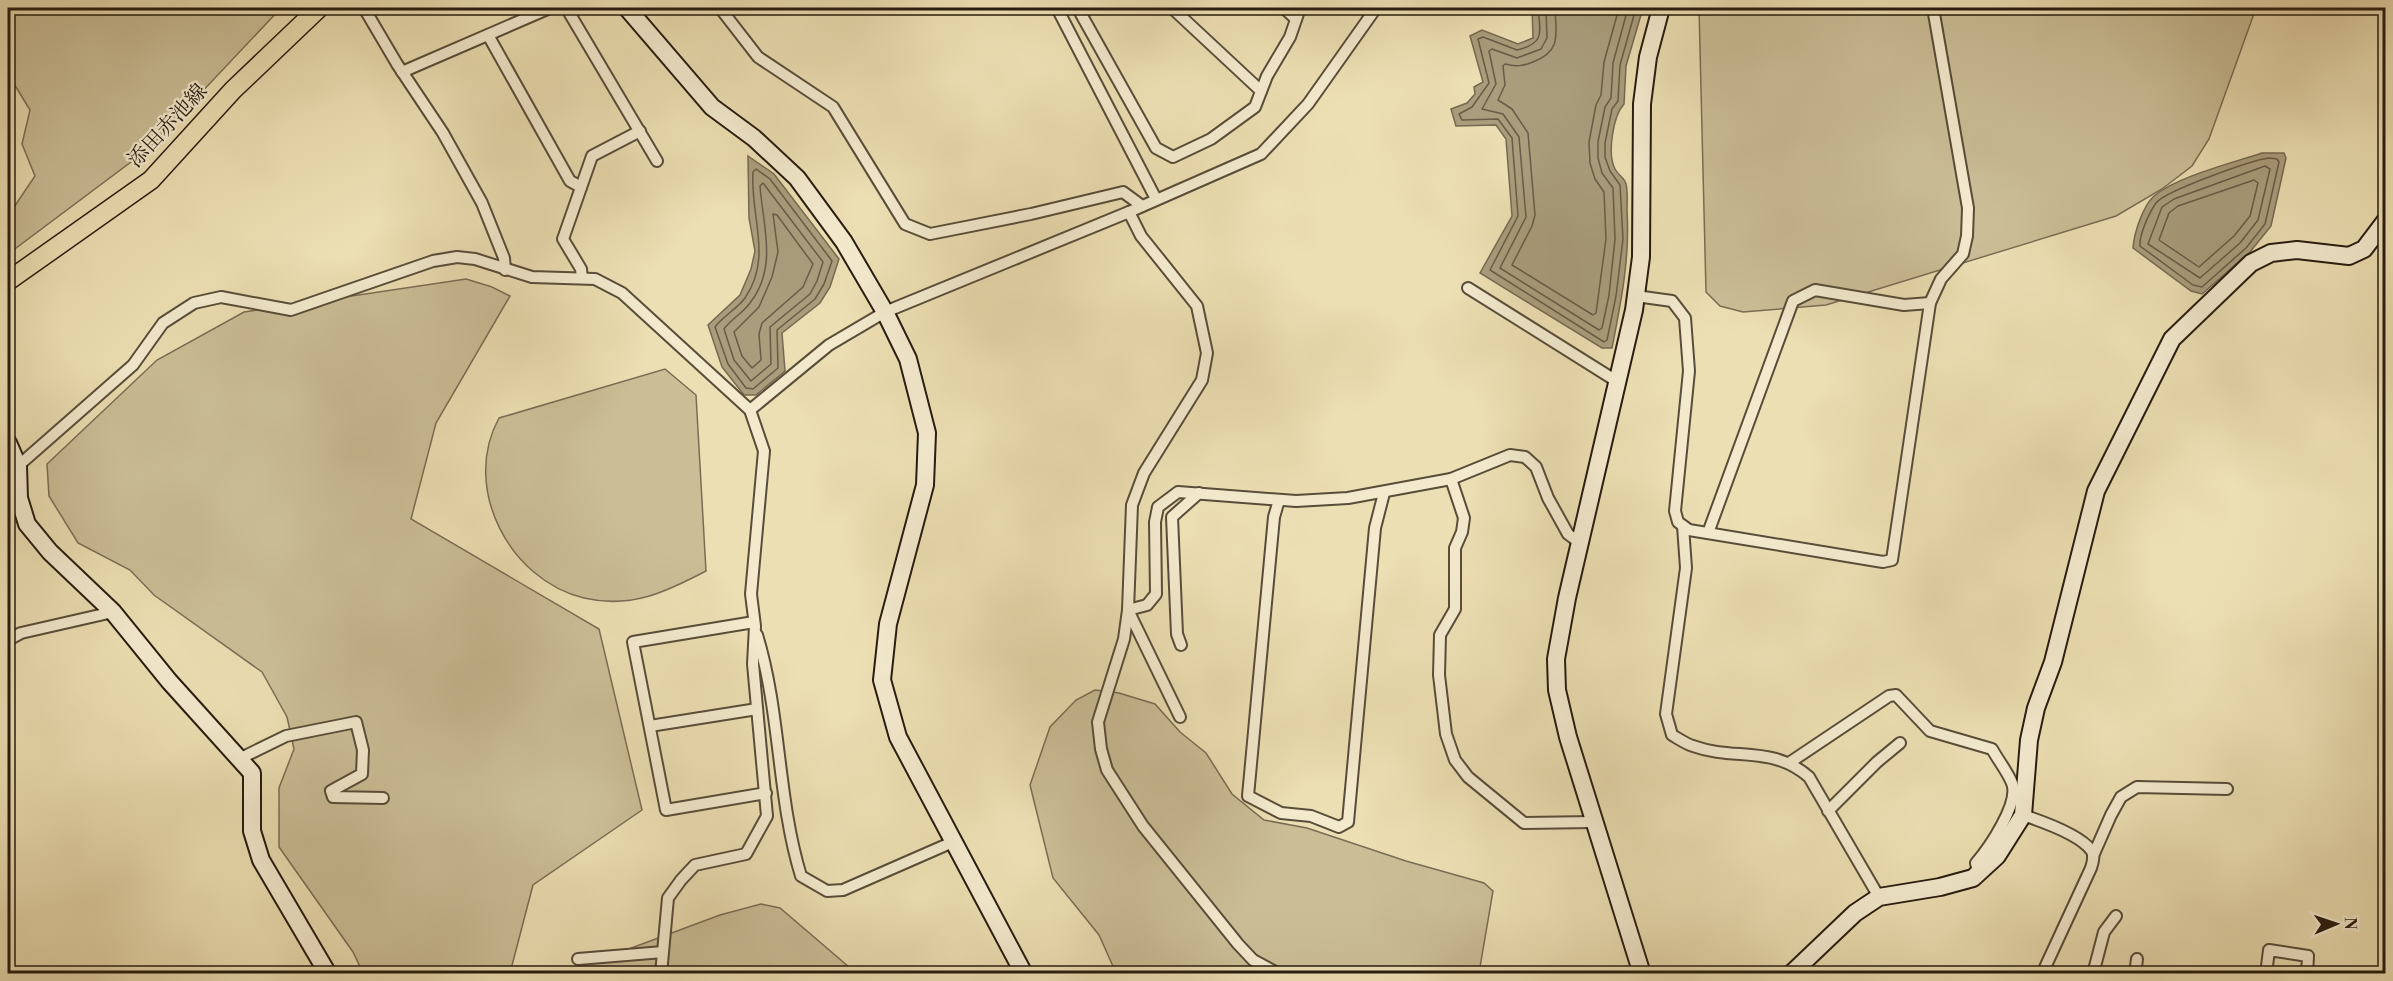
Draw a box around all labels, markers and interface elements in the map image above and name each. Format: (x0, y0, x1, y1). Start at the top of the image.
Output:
street label: 添田赤池線 (123, 79, 213, 173)
north arrow (2306, 894, 2366, 954)
text: N (2340, 917, 2360, 931)

